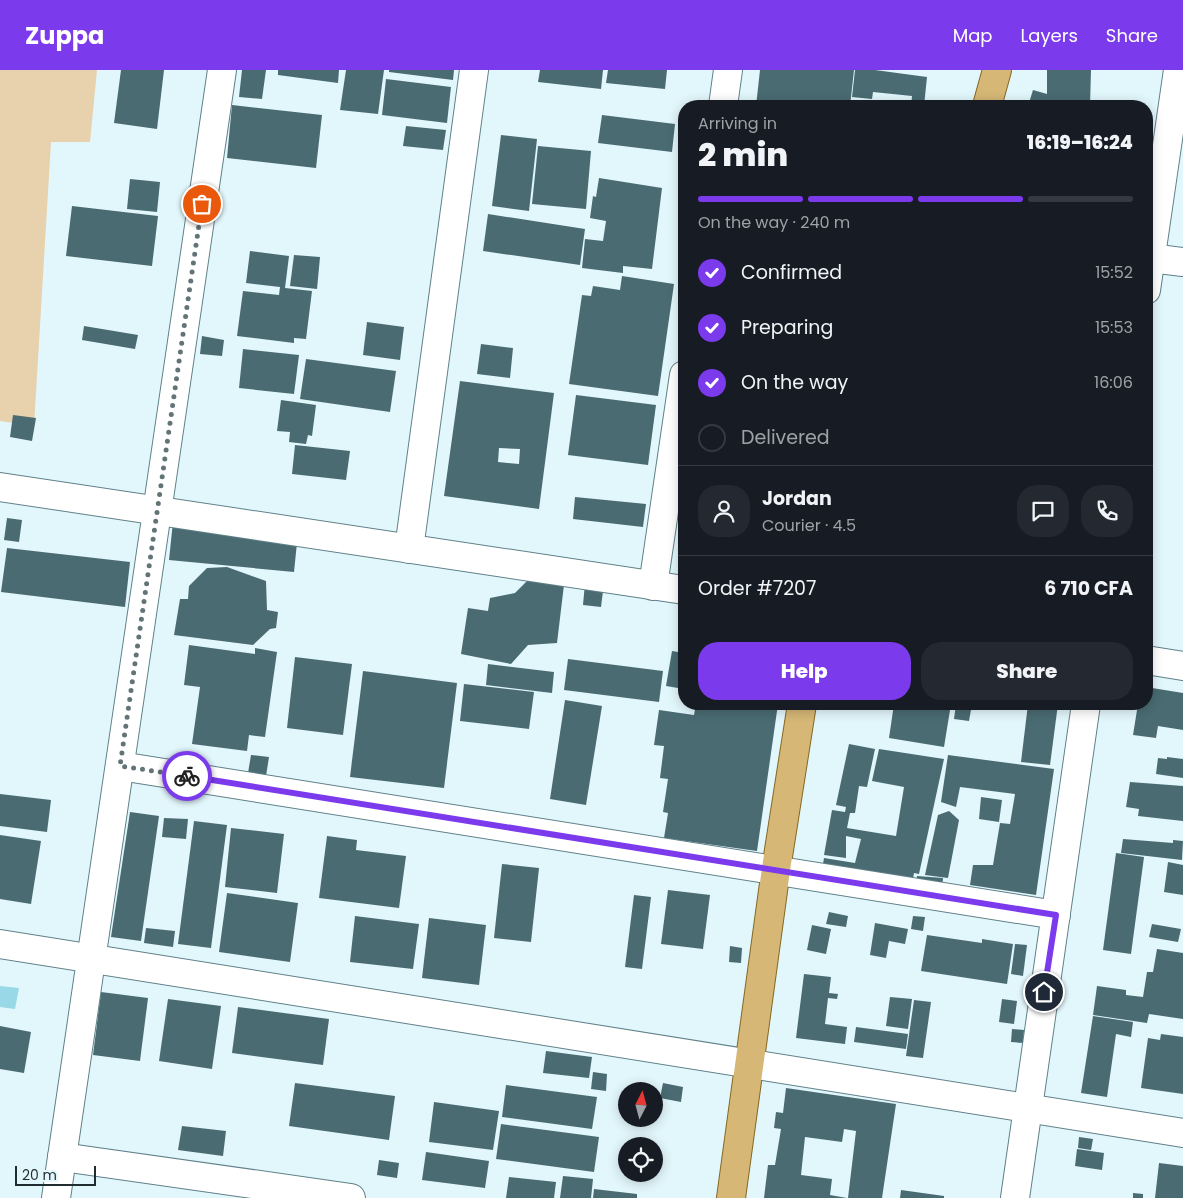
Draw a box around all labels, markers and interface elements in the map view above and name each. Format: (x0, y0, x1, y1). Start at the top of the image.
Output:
text: Zuppa (25, 19, 104, 52)
text: Map (953, 23, 993, 48)
text: Layers (1021, 23, 1078, 48)
text: Share (1106, 23, 1158, 48)
text: Arriving in (698, 112, 777, 135)
text: 16:19–16:24 (1027, 129, 1133, 156)
text: 2 min (698, 132, 788, 177)
pin (181, 183, 223, 225)
icon: bag (188, 190, 216, 218)
text: On the way · 240 m (698, 211, 850, 234)
icon: check (698, 259, 726, 287)
text: Confirmed (741, 259, 842, 286)
text: 15:52 (1095, 261, 1133, 284)
icon: check (698, 314, 726, 342)
text: Preparing (741, 314, 833, 341)
text: 15:53 (1095, 316, 1133, 339)
icon: check (698, 369, 726, 397)
text: On the way (741, 369, 848, 396)
text: 16:06 (1094, 371, 1133, 394)
text: Delivered (741, 424, 830, 451)
button: person (698, 485, 750, 537)
text: Jordan (762, 485, 832, 512)
button: chat (1017, 485, 1069, 537)
button: phone (1081, 485, 1133, 537)
text: Courier · 4.5 (762, 514, 856, 537)
text: Order #7207 (698, 575, 816, 602)
text: 6 710 CFA (1044, 575, 1133, 602)
button: Help (698, 642, 911, 700)
button: Share (921, 642, 1133, 700)
courier (162, 751, 212, 801)
icon: bike (173, 762, 201, 790)
pin (1023, 971, 1065, 1013)
icon: home (1030, 978, 1058, 1006)
north arrow (618, 1082, 662, 1128)
map controls (618, 1082, 663, 1182)
button: locate (618, 1137, 663, 1182)
scale bar (15, 1163, 96, 1186)
text: 20 m (22, 1165, 57, 1185)

